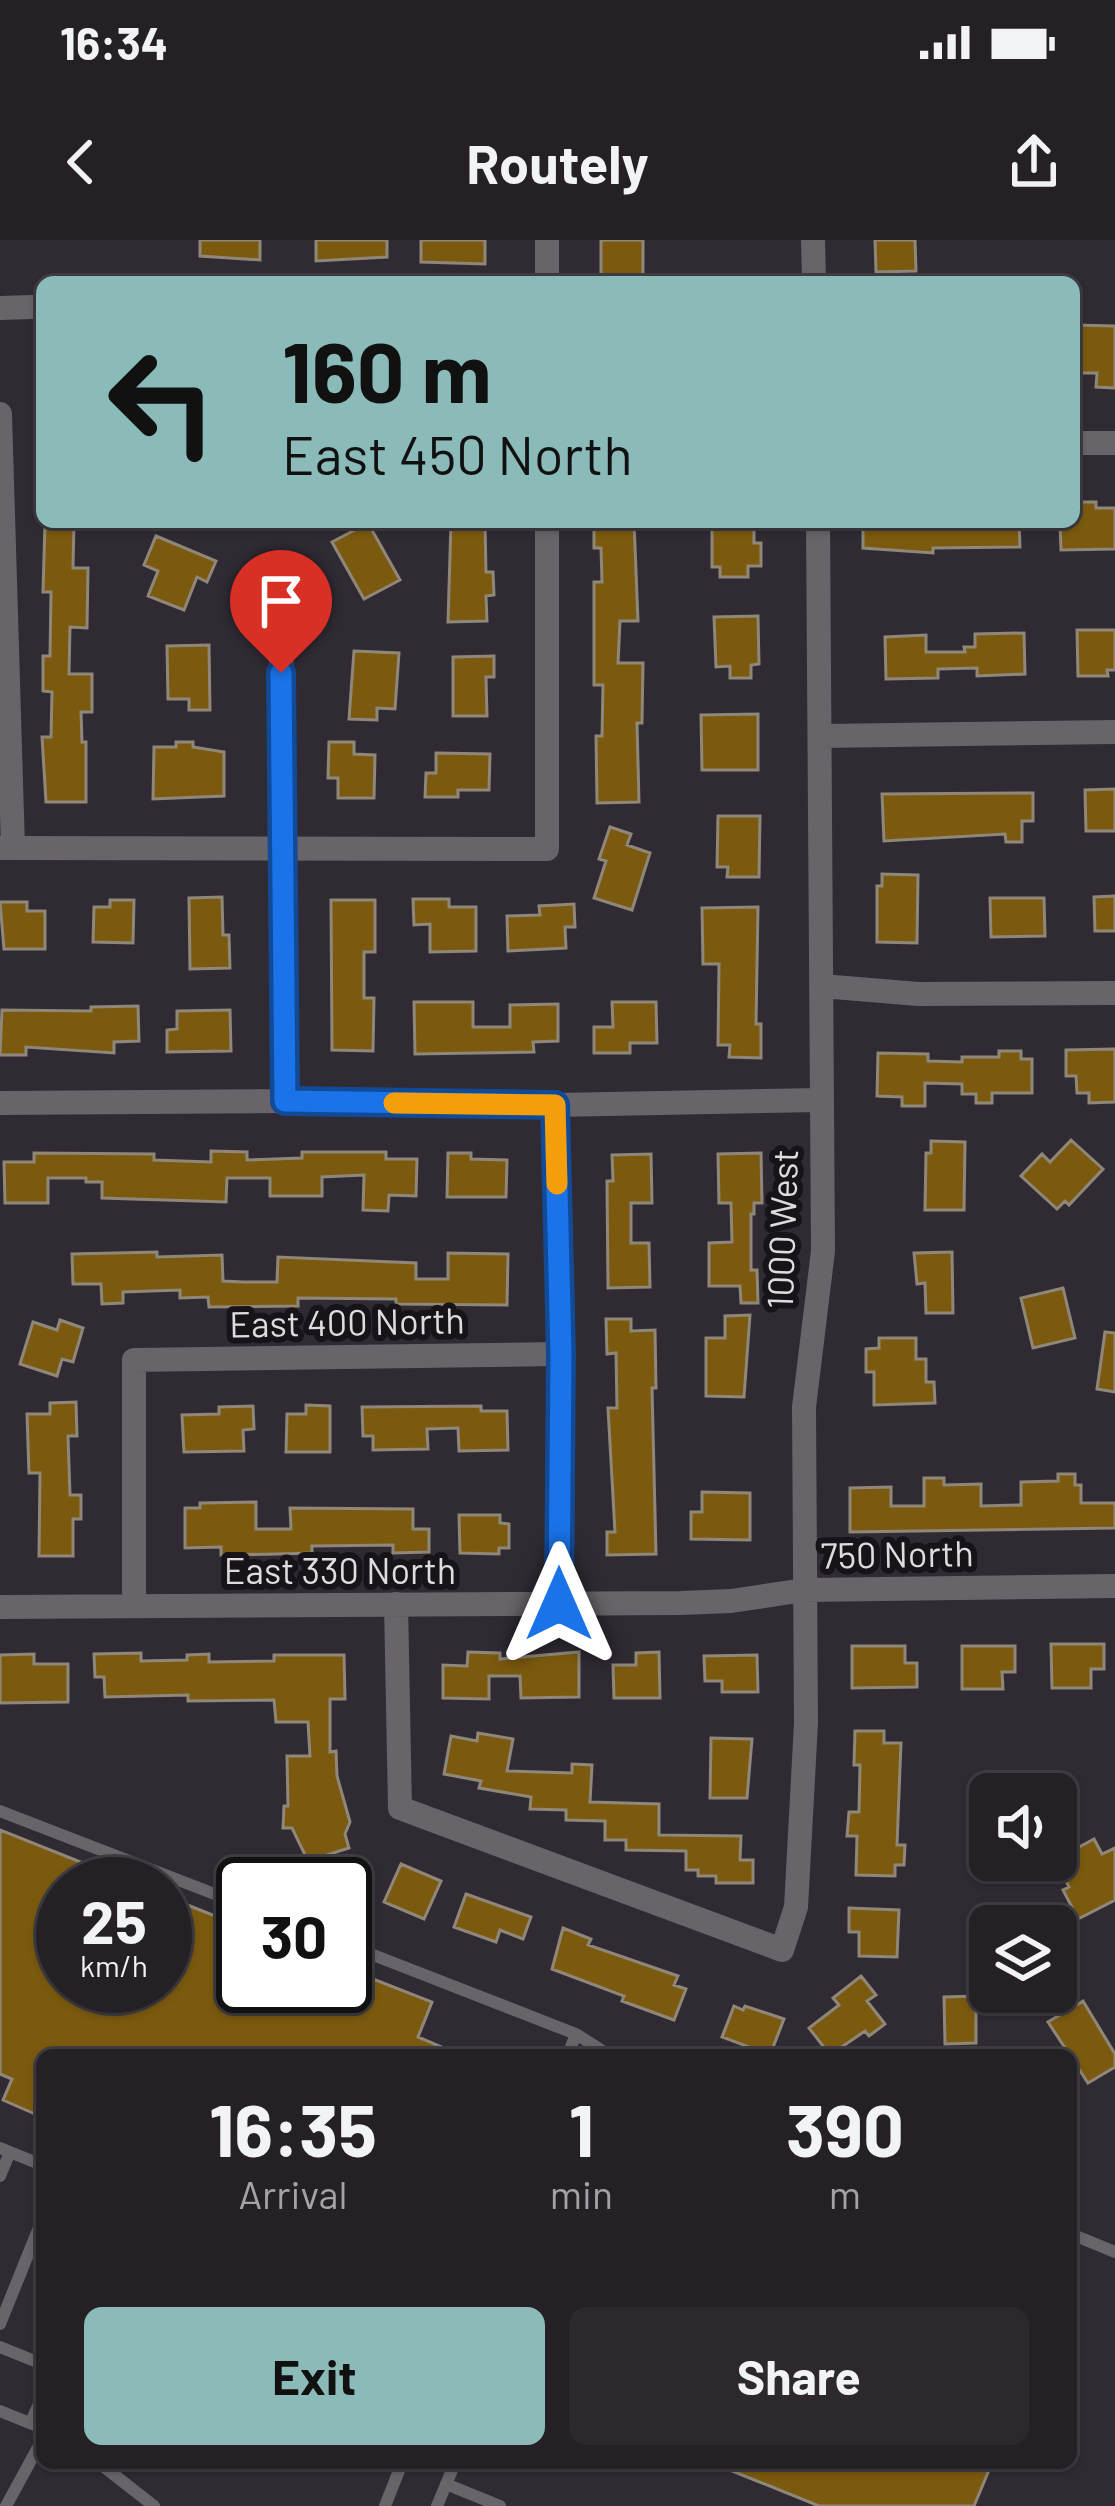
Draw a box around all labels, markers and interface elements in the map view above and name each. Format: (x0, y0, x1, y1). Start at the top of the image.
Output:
text: 16:34 (60, 15, 168, 69)
icon: back (48, 129, 114, 195)
icon: share (1001, 129, 1067, 195)
text: Routely (466, 130, 649, 195)
text: 160 m (282, 319, 492, 420)
icon: left (84, 324, 240, 480)
text: East 450 North (282, 421, 633, 486)
pin (230, 550, 332, 673)
icon: arrive (248, 568, 314, 634)
street label: 1000 West (757, 1148, 805, 1310)
street label: East 400 North (229, 1297, 465, 1345)
street label: 750 North (820, 1530, 974, 1576)
position arrow (496, 1541, 622, 1667)
street label: East 330 North (224, 1548, 456, 1591)
map controls (969, 1773, 1077, 2013)
button: sound (969, 1773, 1077, 1881)
speed limit sign: 30 (216, 1857, 372, 2013)
text: 25 (81, 1884, 147, 1956)
button: layers (969, 1905, 1077, 2013)
text: km/h (80, 1947, 148, 1983)
text: 16:35 (209, 2085, 377, 2171)
text: 1 (569, 2085, 594, 2171)
text: 390 (786, 2085, 904, 2171)
text: Arrival (238, 2170, 347, 2217)
text: min (550, 2170, 613, 2217)
text: m (829, 2170, 861, 2217)
button: Exit (84, 2307, 545, 2445)
button: Share (569, 2307, 1029, 2445)

